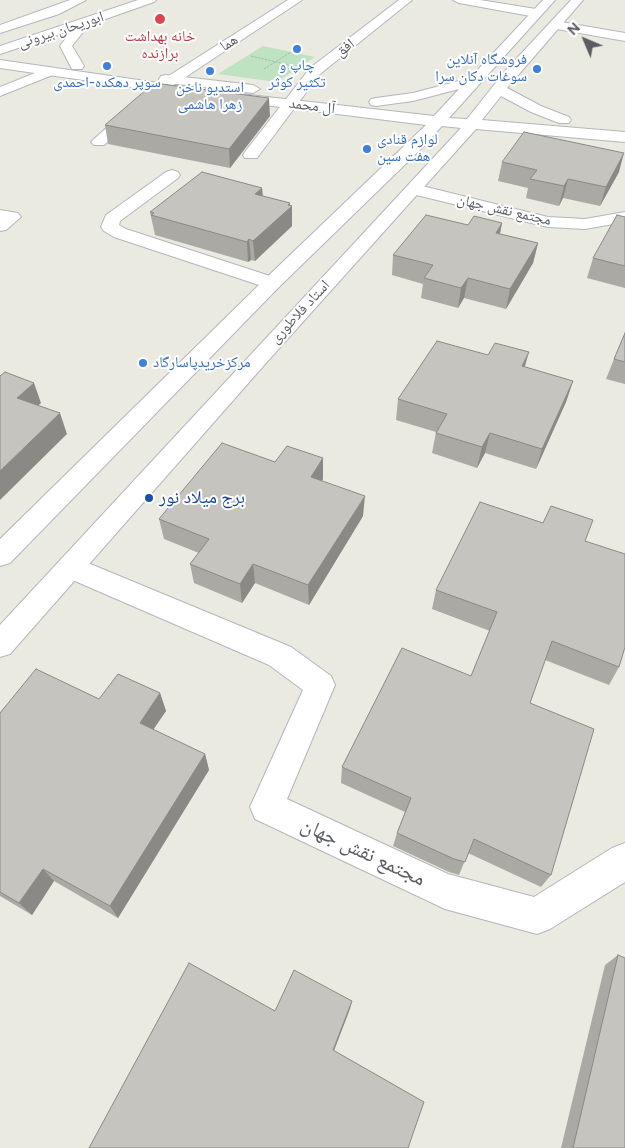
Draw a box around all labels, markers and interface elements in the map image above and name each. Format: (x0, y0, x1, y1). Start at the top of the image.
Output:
street label: ابوریحان بیرونی (16, 8, 106, 52)
marker: خانه بهداشت برازنده (153, 12, 167, 26)
north arrow (560, 15, 610, 65)
text: N (564, 19, 584, 39)
place label: خانه بهداشت برازنده (125, 28, 195, 63)
street label: هما (217, 31, 241, 55)
street label: افق (332, 35, 358, 61)
marker: چاپ و تکثیر کوثر (291, 43, 303, 55)
place label: فروشگاه آنلاین سوغات دکان سرا (435, 51, 527, 86)
place label: چاپ و تکثیر کوثر (268, 57, 326, 92)
marker: سوپر دهکده-احمدی (101, 60, 113, 72)
marker: فروشگاه آنلاین سوغات دکان سرا (531, 63, 543, 75)
marker: استدیو ناخن زهرا هاشمی (204, 65, 216, 77)
place label: سوپر دهکده-احمدی (53, 74, 161, 92)
place label: استدیو ناخن زهرا هاشمی (176, 79, 244, 114)
street label: آل محمد (288, 94, 336, 118)
place label: لوازم قنادی هفت سین (377, 131, 438, 166)
marker: لوازم قنادی هفت سین (361, 143, 373, 155)
street label: مجتمع نقش جهان (455, 190, 553, 230)
street label: استاد فلاطوری (266, 277, 334, 347)
place label: مرکزخریدپاسارگاد (153, 354, 251, 372)
marker: مرکزخریدپاسارگاد (137, 357, 149, 369)
place label: برج میلاد نور (159, 487, 245, 509)
marker: برج میلاد نور (143, 492, 155, 504)
street label: مجتمع نقش جهان (297, 812, 429, 892)

